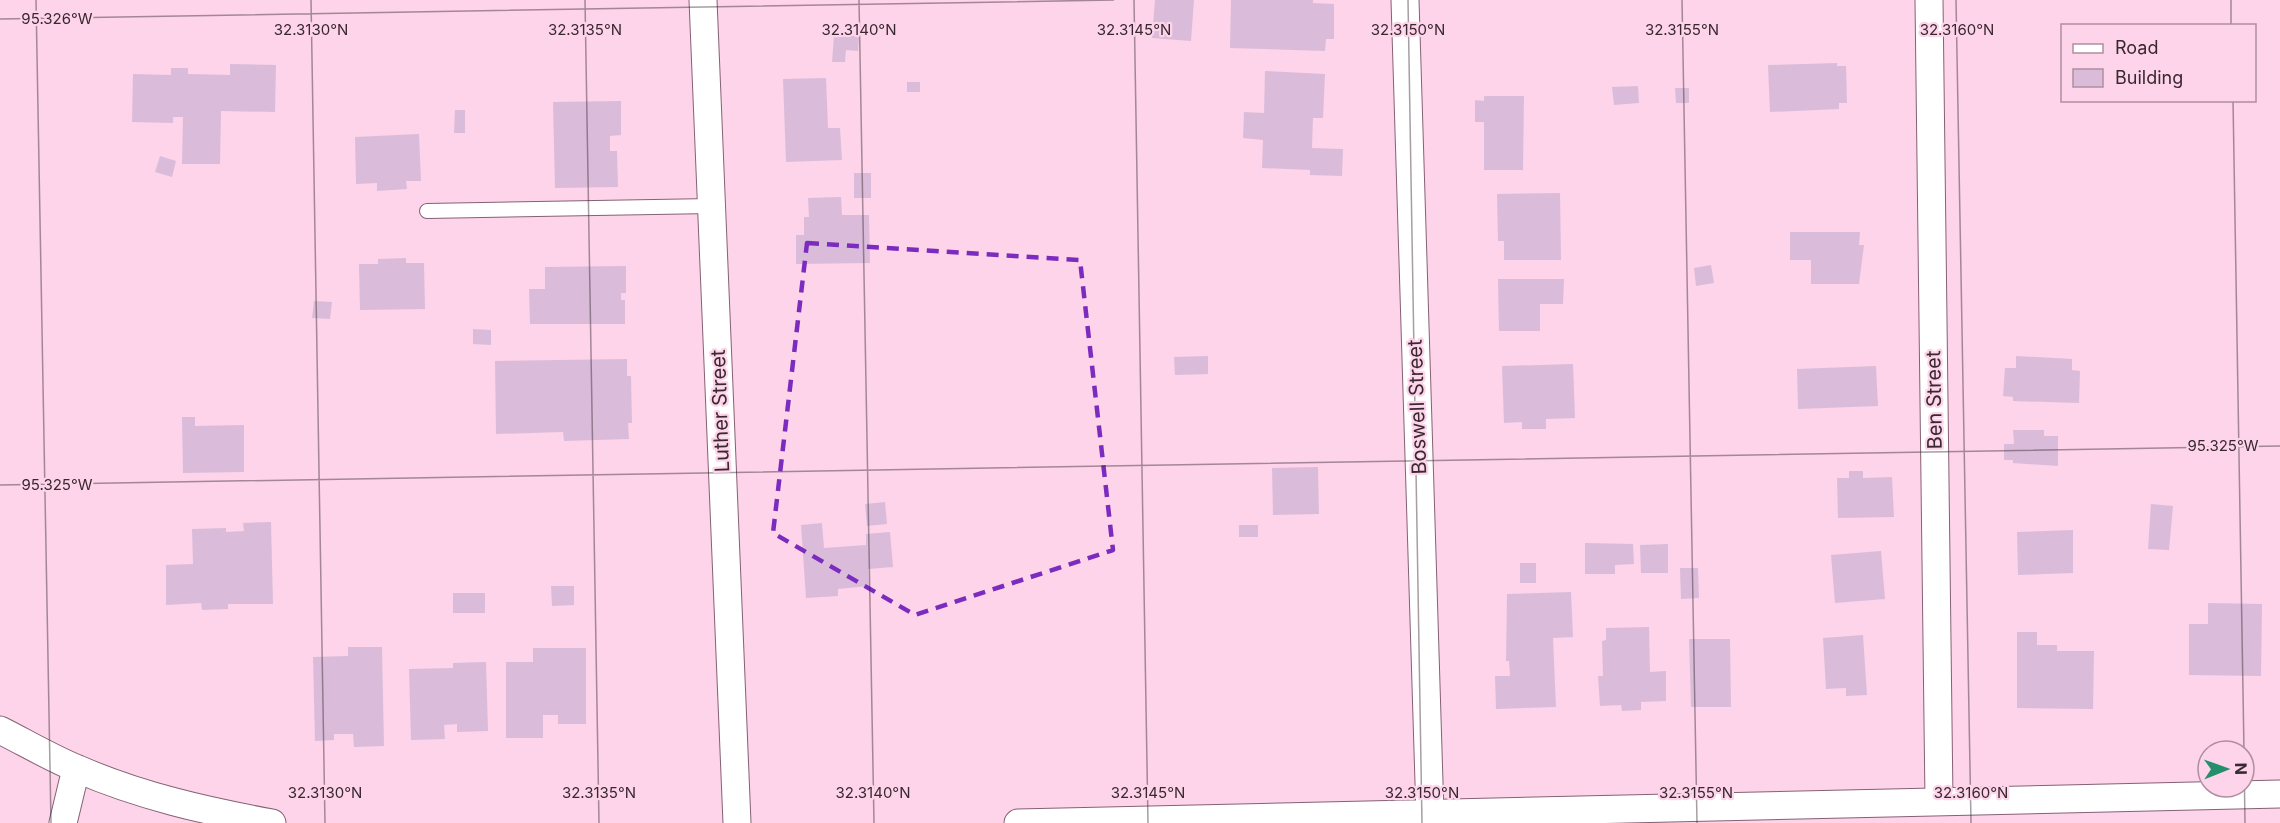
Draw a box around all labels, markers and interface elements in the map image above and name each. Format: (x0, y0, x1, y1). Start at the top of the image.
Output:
text: 95.326°W (21, 9, 93, 28)
text: 32.3130°N (274, 20, 348, 39)
text: 32.3135°N (548, 20, 622, 39)
text: 32.3140°N (822, 20, 897, 39)
text: 32.3145°N (1097, 20, 1171, 39)
text: 32.3150°N (1371, 20, 1445, 39)
text: 32.3155°N (1645, 20, 1719, 39)
text: 32.3160°N (1920, 20, 1994, 39)
legend (2061, 24, 2256, 102)
text: Road (2115, 37, 2158, 58)
text: Building (2115, 67, 2183, 88)
street label: Boswell Street (1403, 339, 1431, 475)
street label: Luther Street (706, 349, 734, 473)
street label: Ben Street (1921, 350, 1947, 450)
text: 95.325°W (2187, 436, 2259, 455)
text: 95.325°W (21, 475, 93, 494)
north arrow (2196, 739, 2256, 799)
text: N (2231, 762, 2251, 775)
text: 32.3130°N (288, 783, 362, 802)
text: 32.3135°N (562, 783, 636, 802)
text: 32.3140°N (836, 783, 911, 802)
text: 32.3145°N (1111, 783, 1185, 802)
text: 32.3150°N (1385, 783, 1459, 802)
text: 32.3155°N (1659, 783, 1733, 802)
text: 32.3160°N (1934, 783, 2008, 802)

